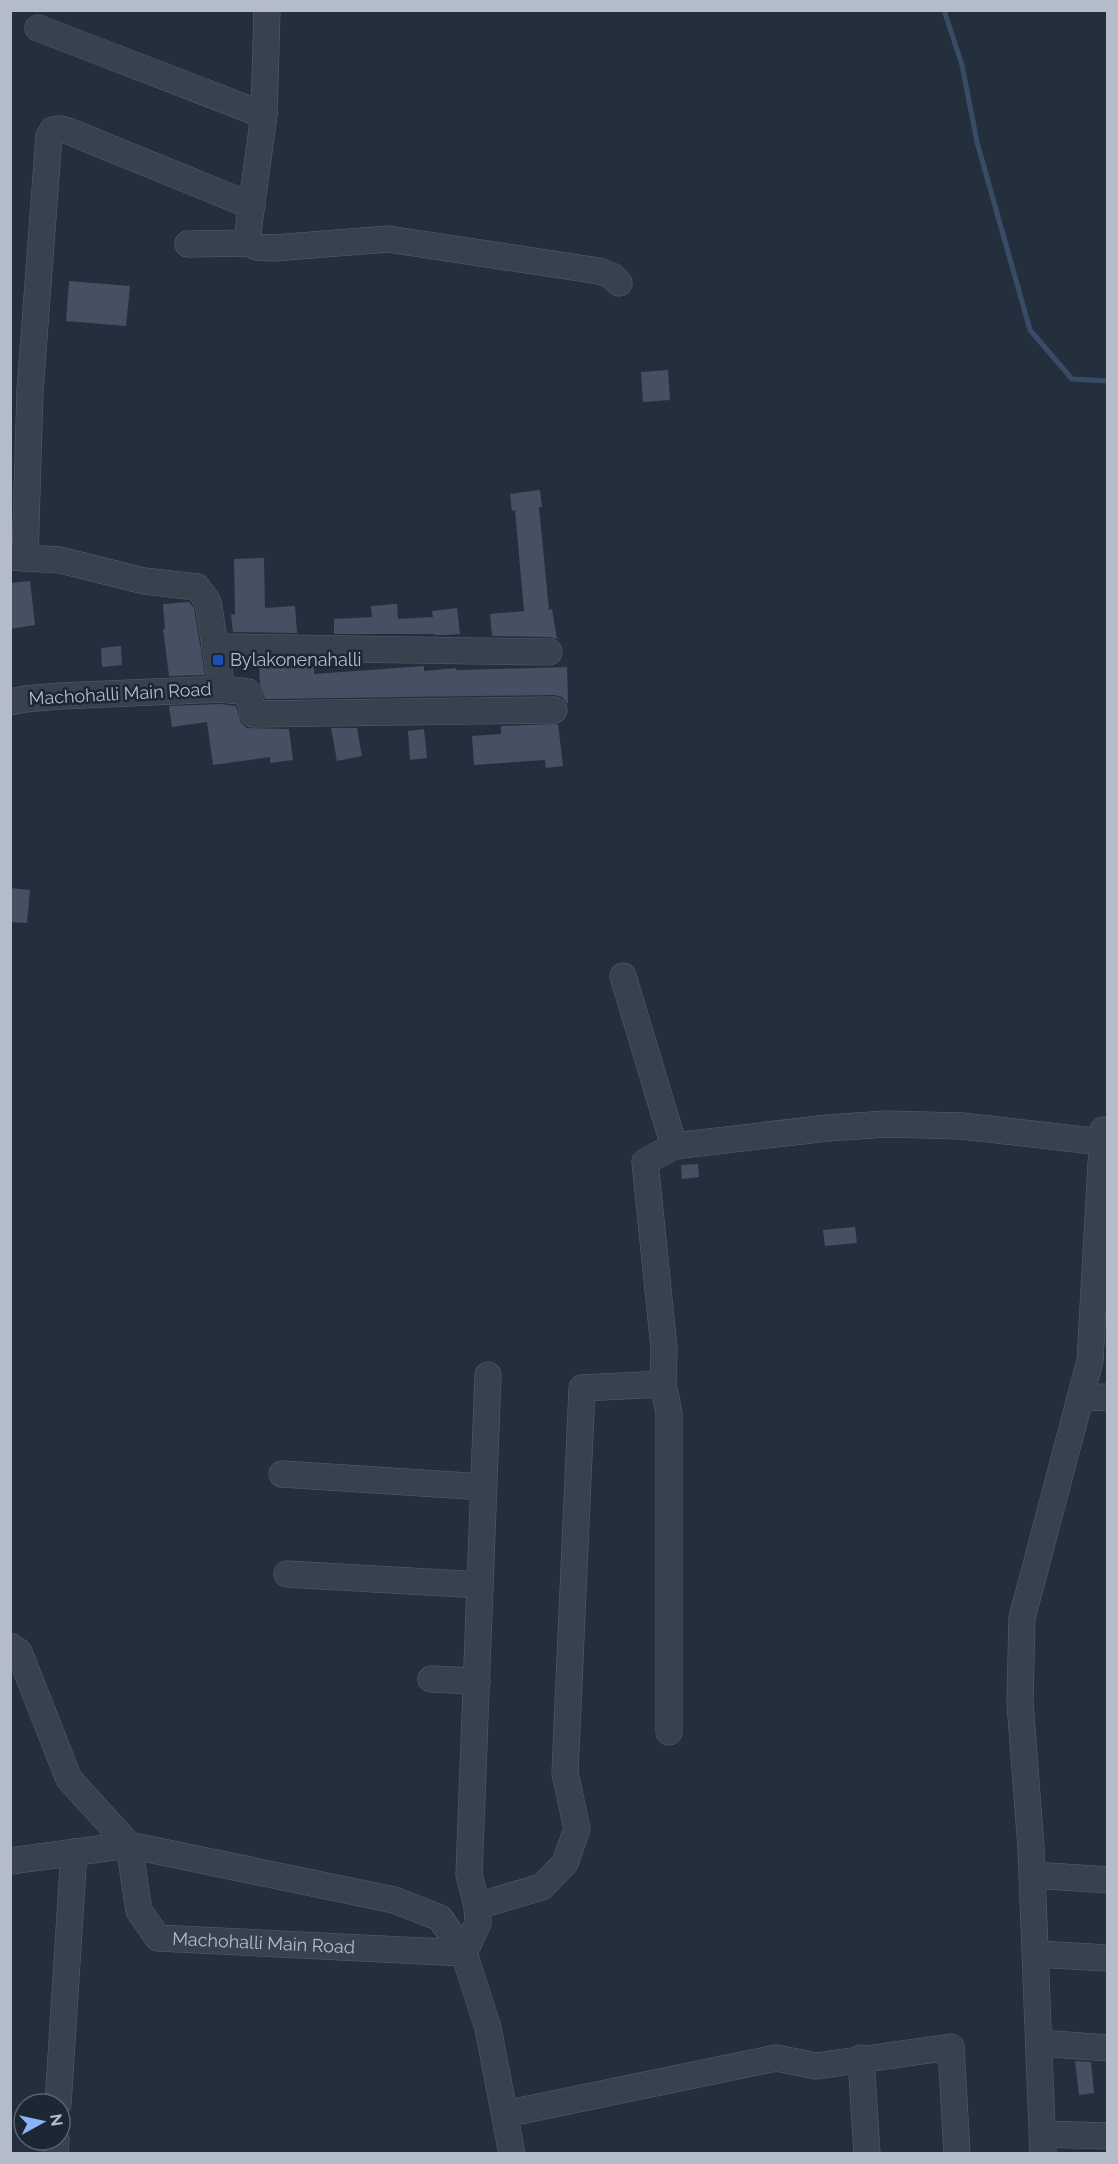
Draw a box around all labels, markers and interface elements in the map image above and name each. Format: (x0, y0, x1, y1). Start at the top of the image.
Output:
place label: Bylakonenahalli (230, 649, 361, 670)
marker: Bylakonenahalli (211, 653, 225, 667)
street label: Machohalli Main Road (28, 678, 212, 709)
street label: Machohalli Main Road (172, 1928, 356, 1958)
north arrow (12, 2092, 72, 2152)
text: N (46, 2113, 67, 2127)

